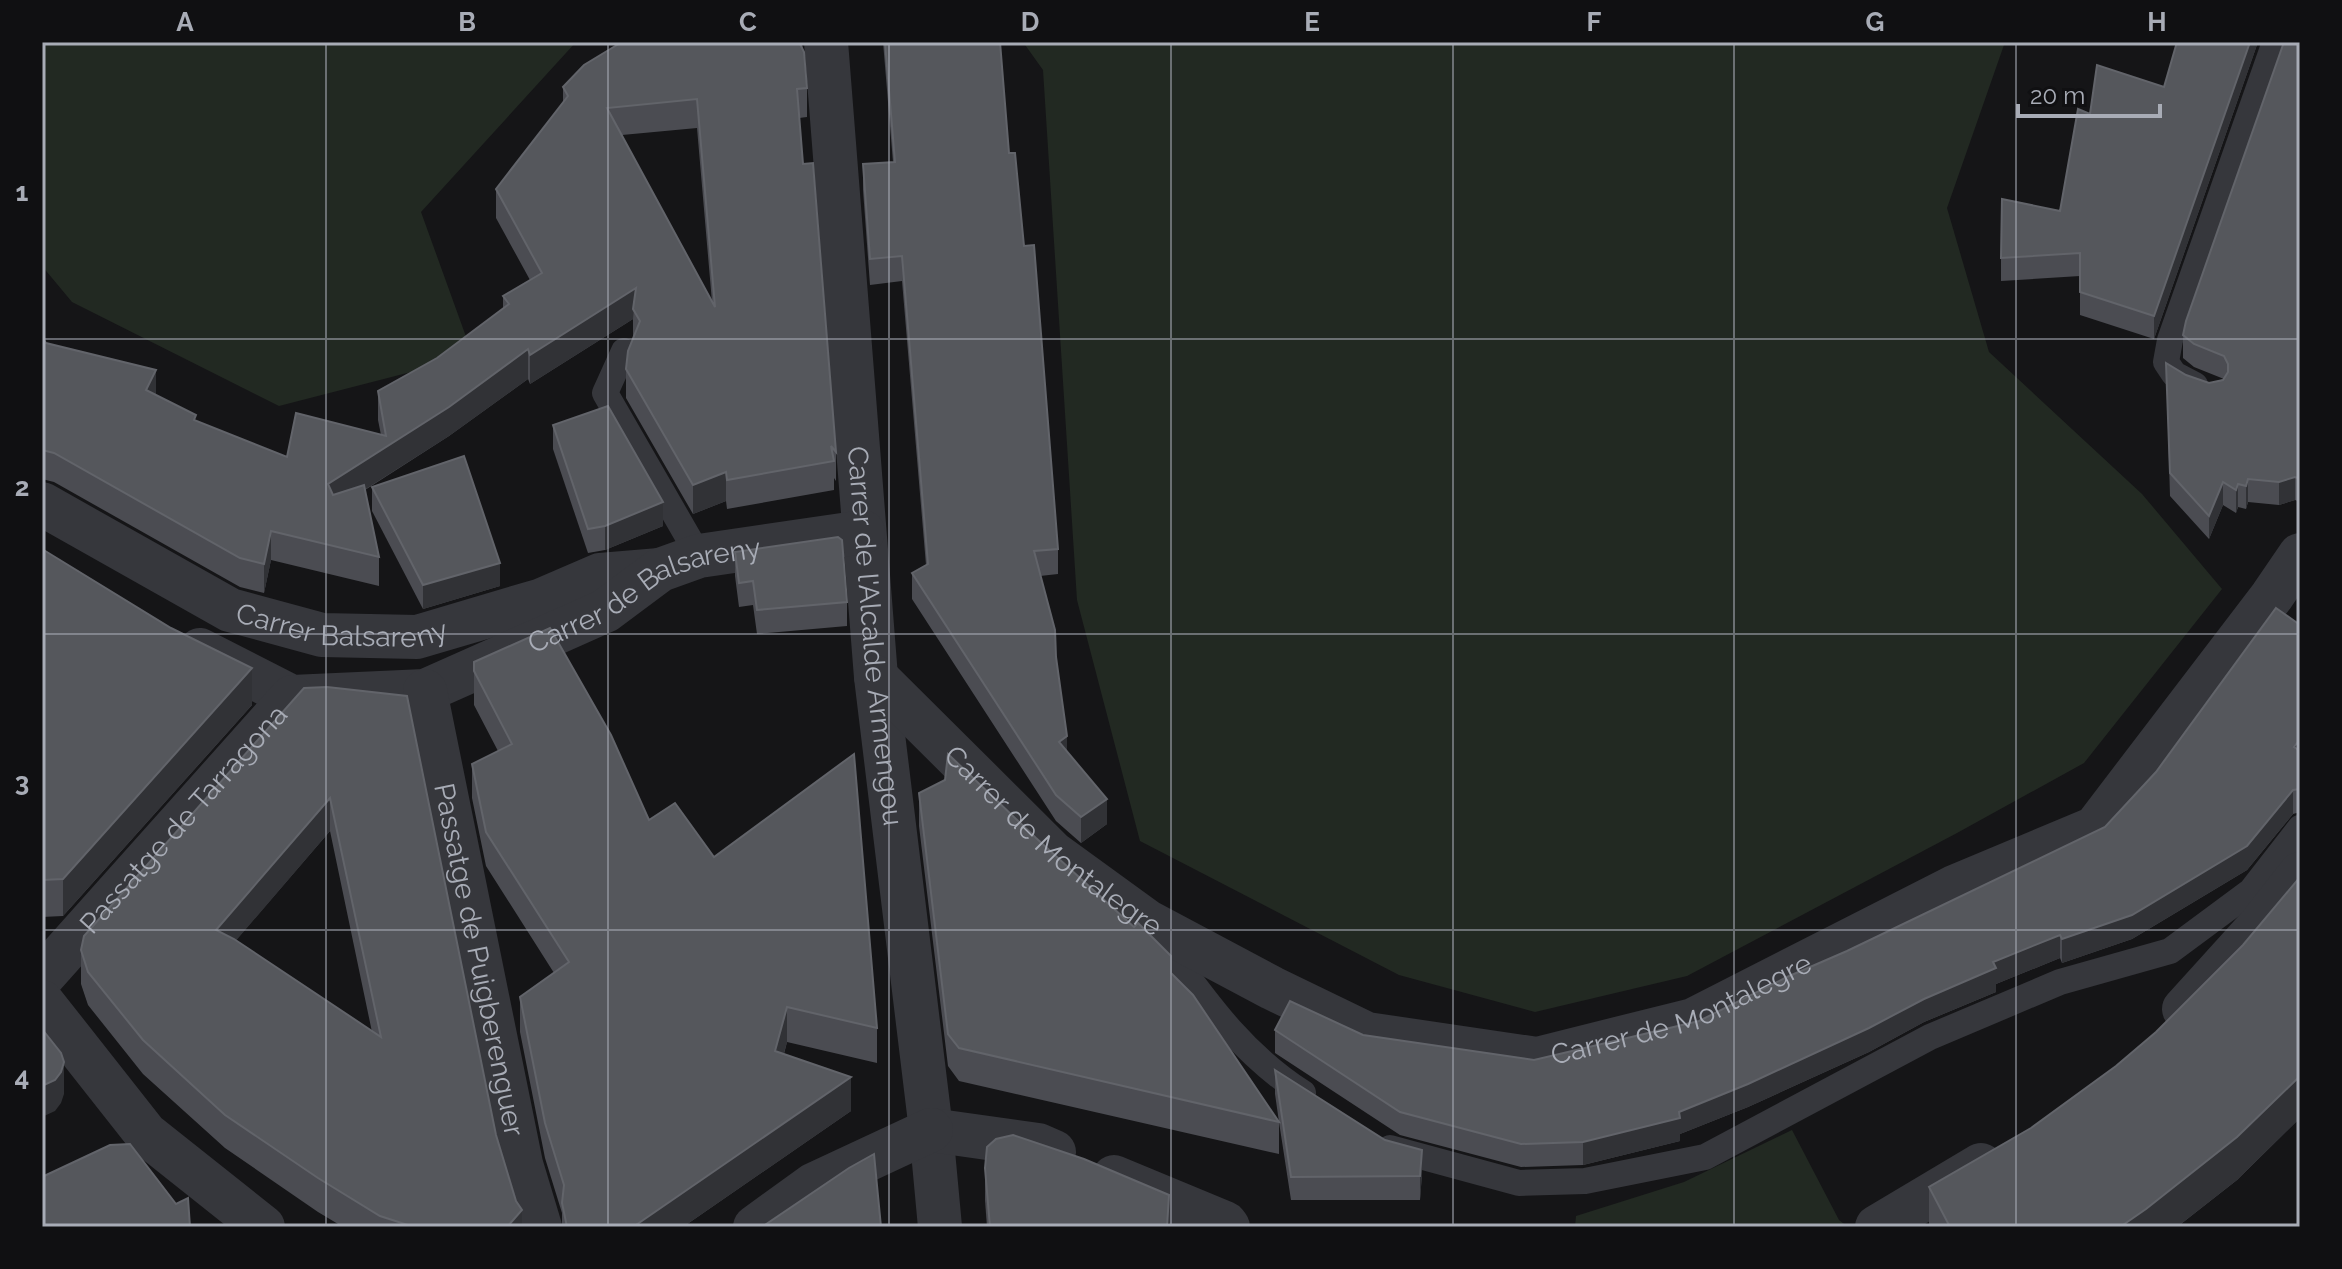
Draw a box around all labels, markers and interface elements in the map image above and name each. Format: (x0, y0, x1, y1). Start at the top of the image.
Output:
text: A (176, 7, 194, 37)
text: B (458, 7, 476, 37)
text: C (739, 7, 757, 37)
text: D (1021, 7, 1039, 37)
text: E (1304, 7, 1320, 37)
text: F (1587, 7, 1602, 37)
text: G (1866, 7, 1884, 37)
text: H (2147, 7, 2167, 37)
scale bar (2018, 68, 2160, 118)
text: 20 m (2030, 81, 2085, 110)
text: 1 (16, 177, 29, 207)
street label: Carrer de l'Alcalde Armengou (841, 445, 910, 828)
text: 2 (15, 472, 29, 502)
street label: Carrer de Balsareny (523, 531, 763, 660)
street label: Carrer Balsareny (233, 596, 451, 653)
street label: Passatge de Tarragona (73, 698, 294, 940)
street label: Carrer de Montalegre (938, 738, 1167, 943)
text: 3 (15, 767, 29, 797)
street label: Passatge de Puigberenguer (428, 780, 531, 1139)
street label: Carrer de Montalegre (1547, 946, 1817, 1071)
text: 4 (15, 1062, 29, 1092)

